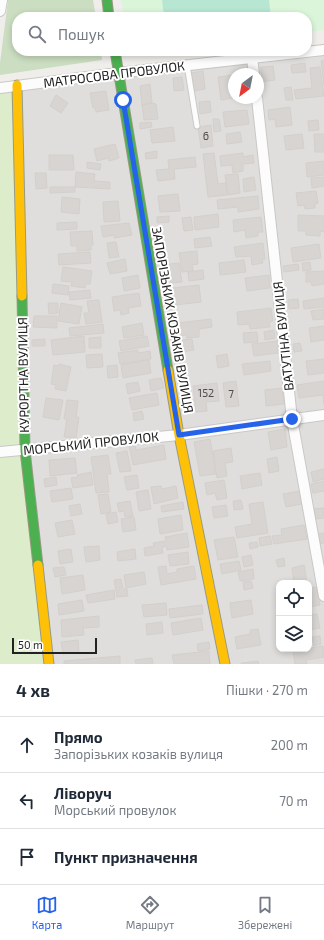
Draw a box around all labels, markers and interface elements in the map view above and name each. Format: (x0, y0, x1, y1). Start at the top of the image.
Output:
search box (12, 12, 312, 56)
icon: search (26, 23, 48, 45)
text: Пошук (58, 25, 105, 43)
street label: МАТРОСОВА ПРОВУЛОК (42, 57, 186, 91)
north arrow (228, 68, 264, 104)
route start (114, 91, 132, 109)
house number: 6 (203, 129, 209, 142)
street label: ЗАПОРІЗЬКИХ КОЗАКІВ ВУЛИЦЯ (149, 226, 197, 414)
street label: ВАТУТІНА ВУЛИЦЯ (269, 280, 297, 392)
street label: КУРОРТНА ВУЛИЦЯ (14, 317, 32, 433)
house number: 152 (198, 386, 214, 399)
house number: 7 (228, 387, 234, 400)
route end (283, 410, 301, 428)
street label: МОРСЬКИЙ ПРОВУЛОК (22, 428, 160, 458)
map controls (276, 580, 312, 652)
button: locate (276, 580, 312, 616)
button: layers (276, 616, 312, 652)
scale bar (12, 636, 97, 655)
text: 50 m (18, 638, 43, 651)
text: 4 хв (16, 680, 50, 700)
text: Пішки · 270 m (226, 682, 308, 698)
text: Прямо (54, 728, 103, 746)
icon: ahead (16, 734, 38, 756)
text: 200 m (271, 737, 308, 753)
text: Запорізьких козаків вулиця (54, 746, 223, 762)
text: Ліворуч (54, 784, 112, 802)
icon: left (16, 790, 38, 812)
text: 70 m (279, 793, 308, 809)
text: Морський провулок (54, 802, 176, 818)
icon: arrive (16, 846, 38, 868)
text: Пункт призначення (54, 848, 198, 866)
tab: Карта (32, 894, 62, 931)
tab: Маршрут (126, 894, 174, 931)
tab: Збережені (238, 894, 292, 931)

